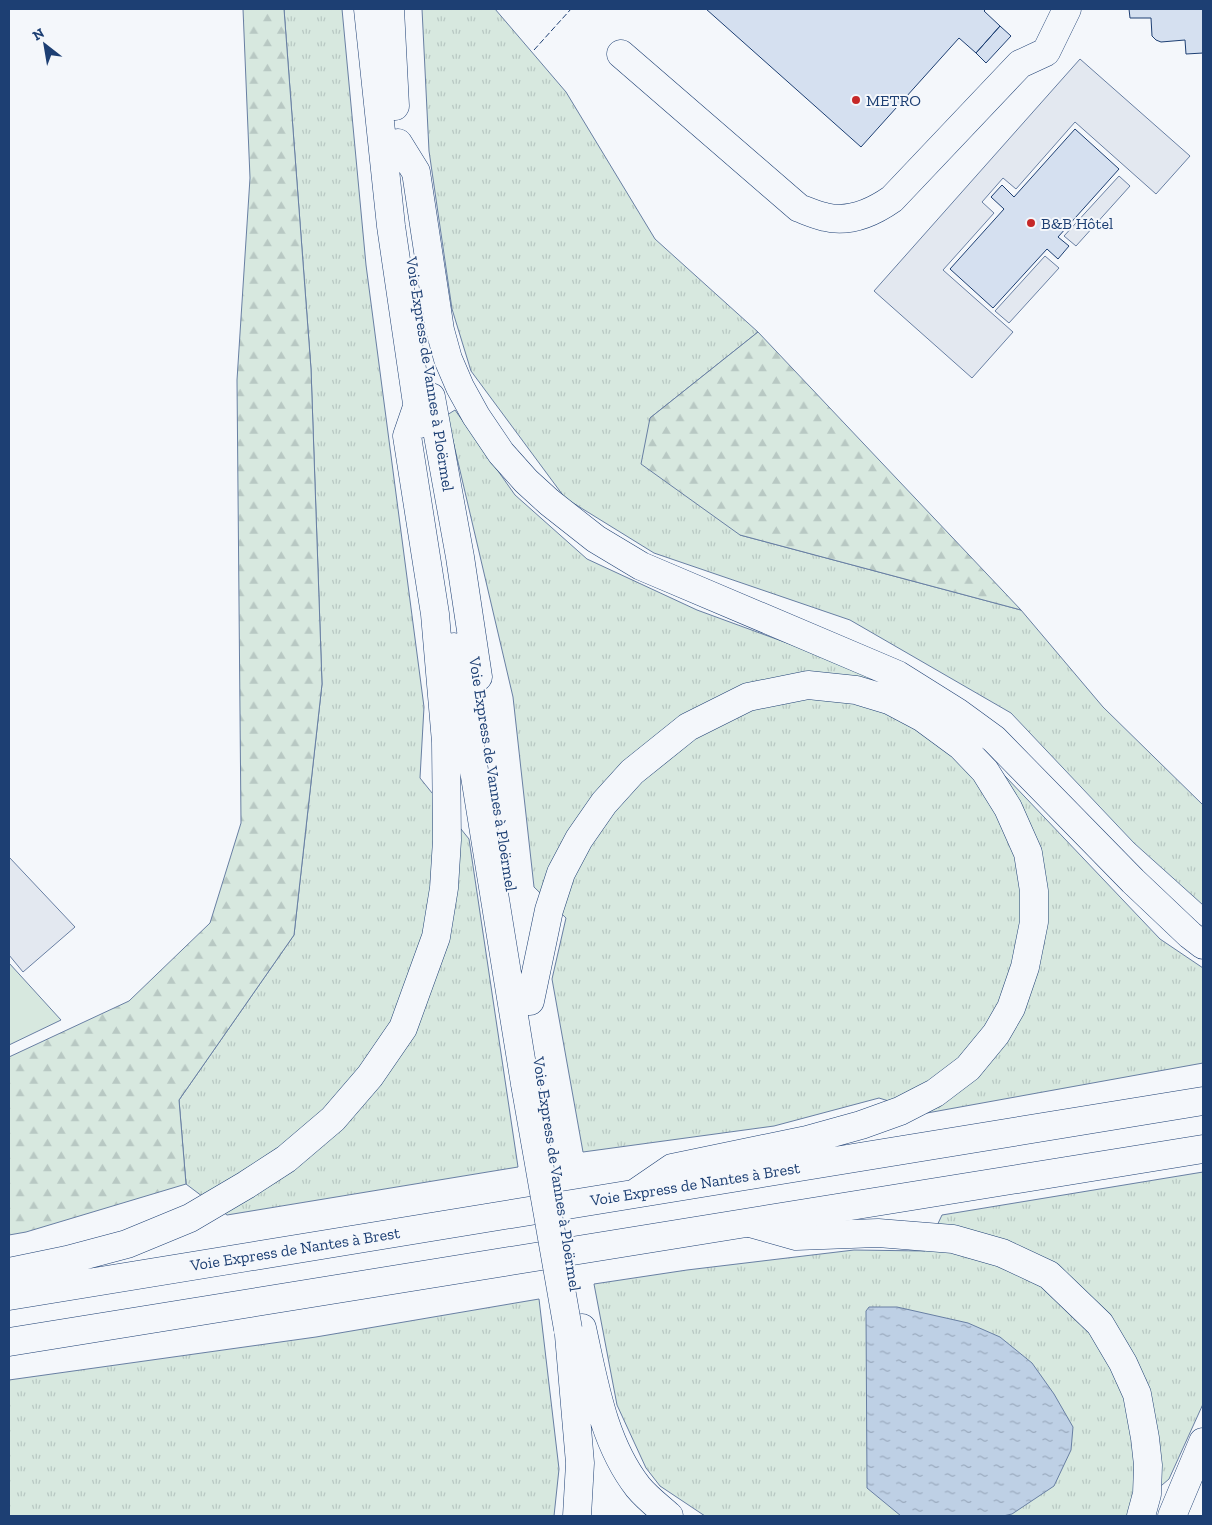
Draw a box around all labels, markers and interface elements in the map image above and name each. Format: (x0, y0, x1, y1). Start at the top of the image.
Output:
north arrow (20, 20, 70, 70)
text: N (30, 24, 48, 44)
place label: METRO (866, 91, 921, 110)
marker: METRO (850, 94, 862, 106)
place label: B&B Hôtel (1041, 214, 1113, 233)
marker: B&B Hôtel (1025, 217, 1037, 229)
street label: Voie Express de Vannes à Ploërmel (402, 254, 458, 493)
street label: Voie Express de Vannes à Ploërmel (465, 654, 521, 893)
street label: Voie Express de Vannes à Ploërmel (529, 1054, 585, 1293)
street label: Voie Express de Nantes à Brest (588, 1158, 801, 1210)
street label: Voie Express de Nantes à Brest (188, 1223, 401, 1275)

